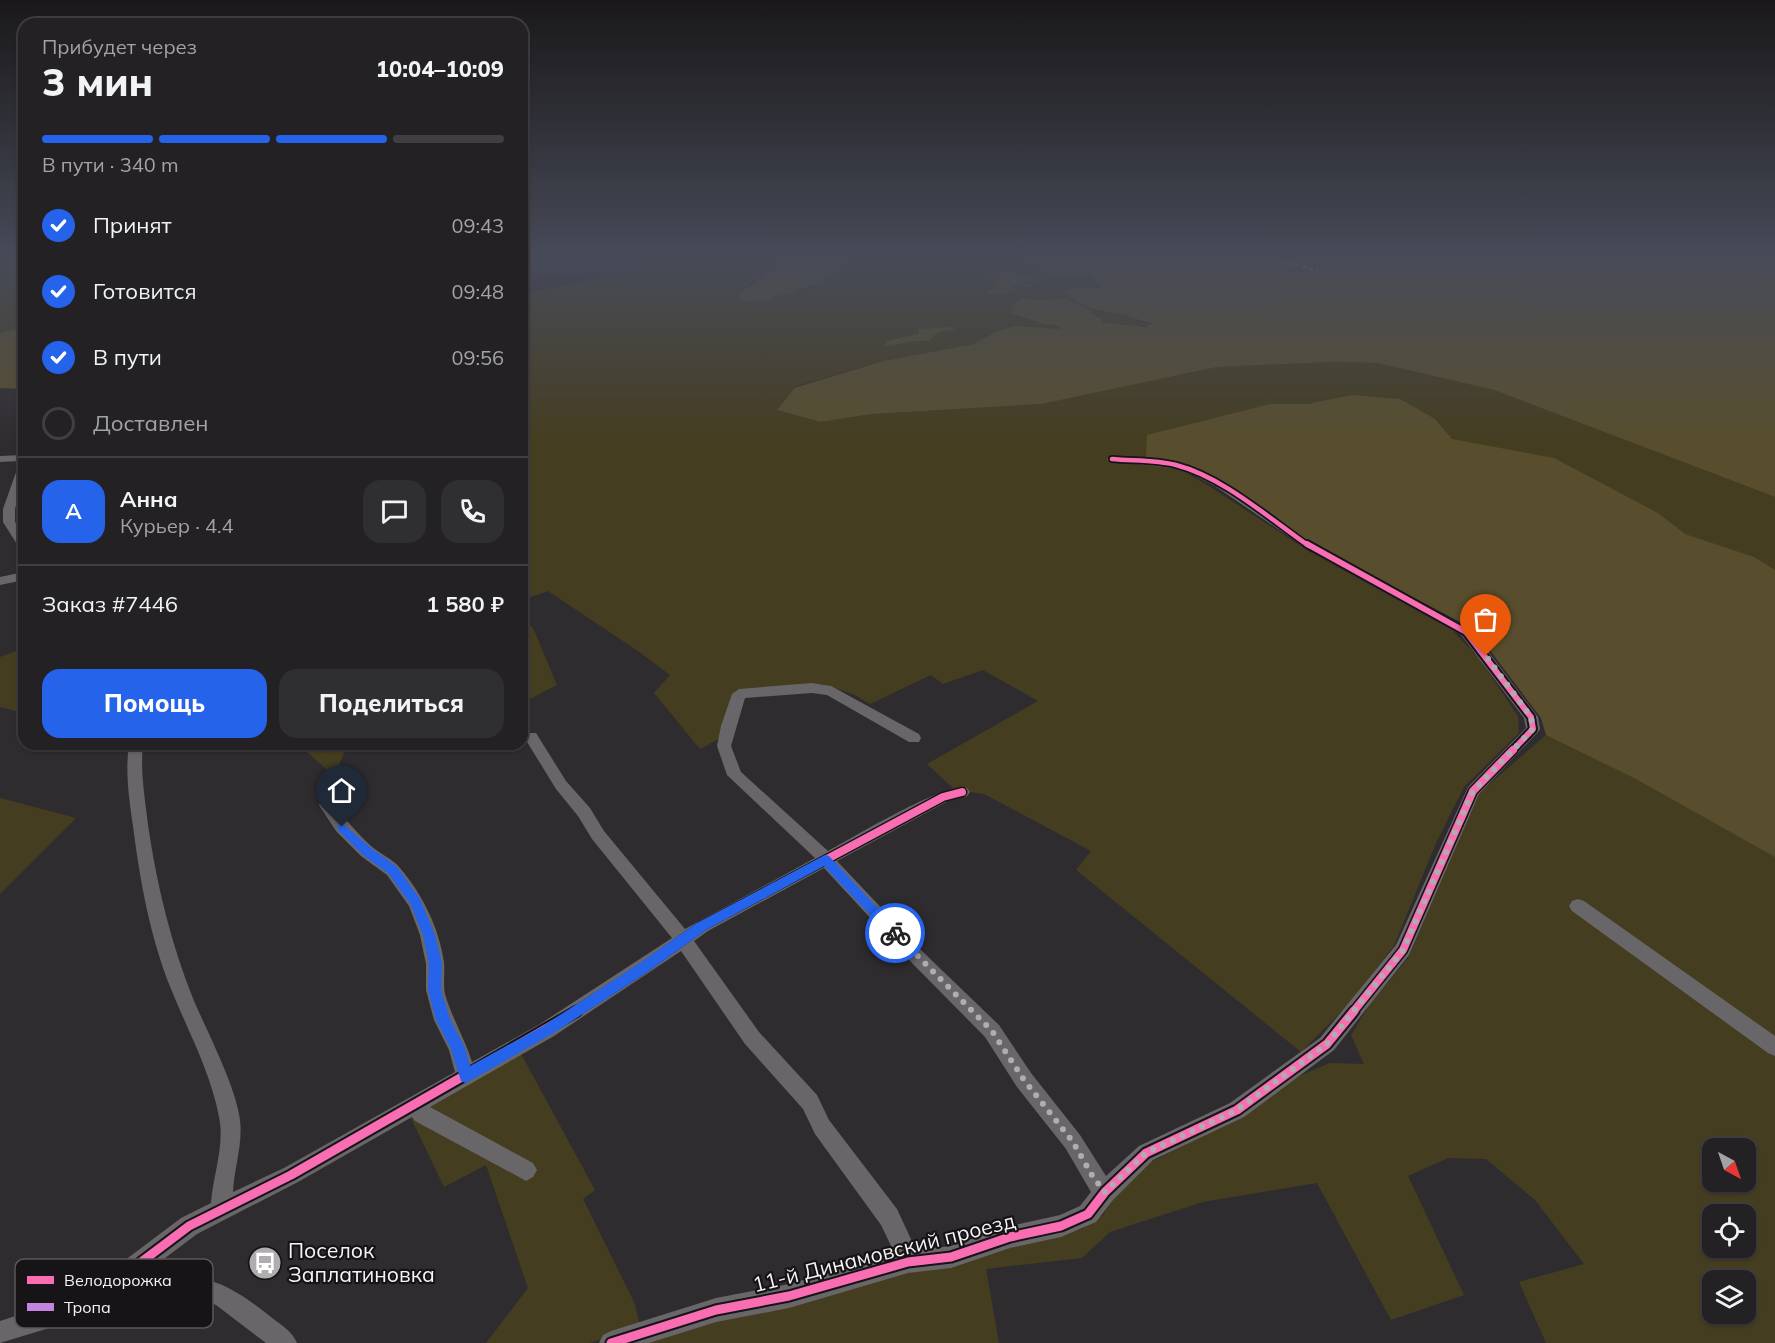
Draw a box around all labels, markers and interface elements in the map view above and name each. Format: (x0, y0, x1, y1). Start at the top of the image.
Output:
text: Прибудет через (42, 34, 197, 59)
text: 10:04–10:09 (376, 55, 504, 83)
text: 3 мин (42, 57, 153, 106)
text: В пути · 340 m (42, 152, 178, 177)
icon: check (42, 209, 75, 242)
text: Принят (93, 211, 172, 239)
text: 09:43 (451, 213, 504, 238)
icon: check (42, 275, 75, 308)
text: Готовится (93, 277, 197, 305)
text: 09:48 (451, 279, 504, 304)
icon: check (42, 341, 75, 374)
text: В пути (93, 343, 162, 371)
text: 09:56 (451, 345, 504, 370)
text: Доставлен (93, 409, 209, 437)
button: chat (363, 480, 426, 543)
button: phone (441, 480, 504, 543)
text: Анна (120, 485, 178, 513)
text: А (65, 497, 82, 525)
text: Курьер · 4.4 (120, 513, 234, 538)
text: Заказ #7446 (42, 590, 178, 618)
text: 1 580 ₽ (426, 590, 504, 618)
pin (1460, 594, 1511, 656)
icon: bag (1469, 603, 1502, 636)
button: Помощь (42, 669, 267, 738)
button: Поделиться (279, 669, 504, 738)
pin (316, 765, 367, 827)
icon: home (325, 774, 358, 807)
courier (865, 903, 925, 963)
icon: bike (879, 917, 912, 950)
north arrow (1702, 1138, 1756, 1192)
map controls (1702, 1138, 1756, 1324)
button: locate (1702, 1204, 1756, 1258)
street label: 11-й Динамовский проезд (750, 1207, 1018, 1297)
place label: Поселок Заплатиновка (288, 1237, 435, 1287)
bus stop icon: Поселок Заплатиновка (247, 1245, 283, 1281)
legend (15, 1259, 213, 1328)
text: Велодорожка (64, 1270, 172, 1290)
button: layers (1702, 1270, 1756, 1324)
text: Тропа (64, 1297, 111, 1317)

